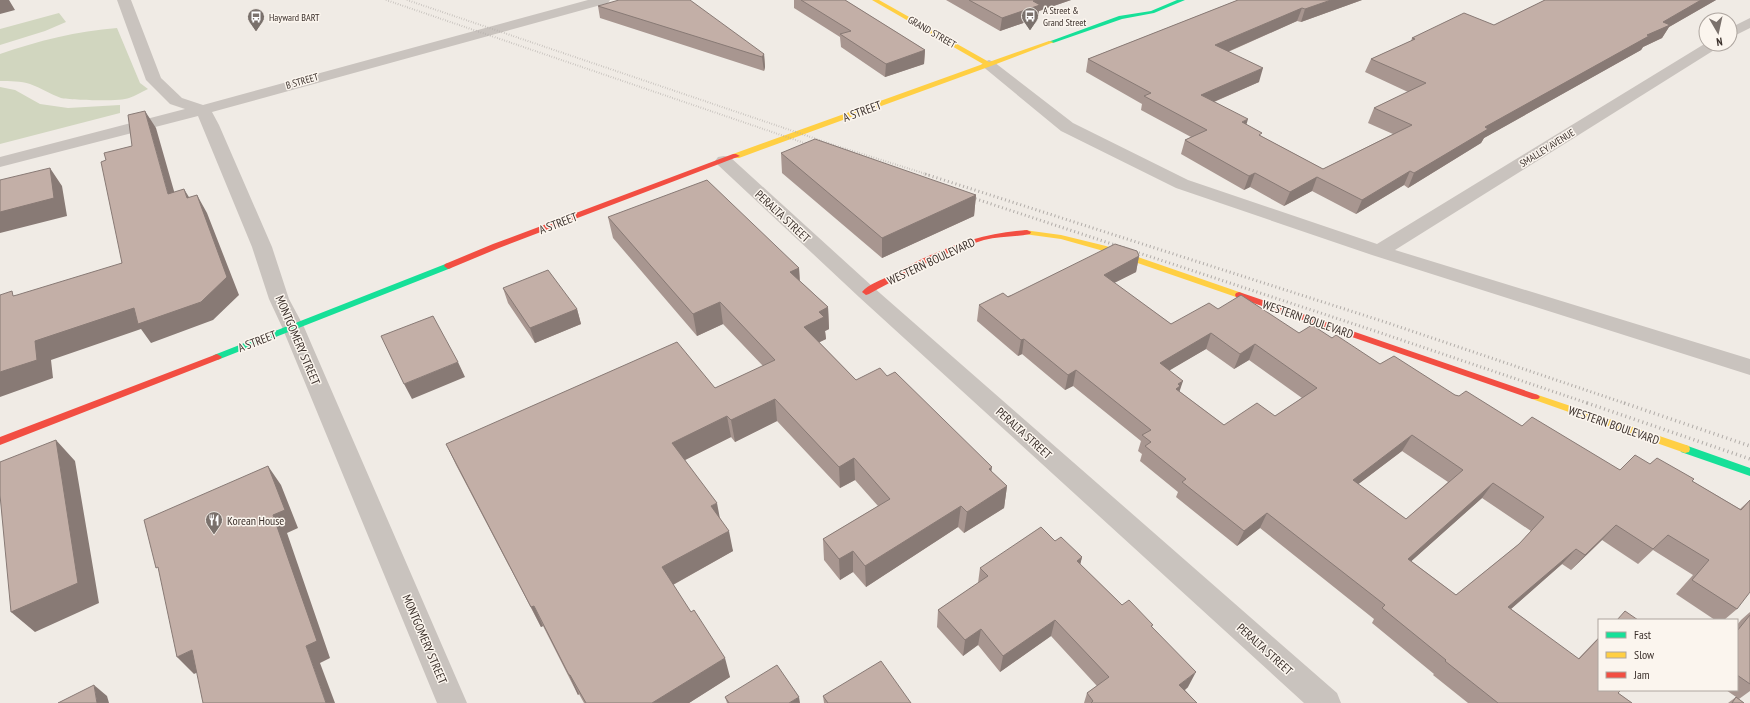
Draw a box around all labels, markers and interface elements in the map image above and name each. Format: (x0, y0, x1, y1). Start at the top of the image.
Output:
place label: A Street & Grand Street (1043, 4, 1086, 29)
bus stop icon: A Street & Grand Street (1020, 6, 1040, 31)
bus stop icon: Hayward BART (246, 7, 266, 32)
place label: Hayward BART (269, 11, 320, 24)
north arrow (1698, 12, 1738, 52)
street label: GRAND STREET (906, 13, 959, 51)
text: N (1715, 34, 1724, 49)
street label: B STREET (284, 70, 320, 92)
street label: A STREET (841, 97, 884, 125)
street label: SMALLEY AVENUE (1517, 126, 1577, 170)
street label: PERALTA STREET (752, 187, 814, 246)
street label: A STREET (537, 209, 580, 237)
street label: WESTERN BOULEVARD (885, 234, 977, 288)
street label: MONTGOMERY STREET (272, 293, 324, 388)
street label: WESTERN BOULEVARD (1261, 296, 1355, 342)
street label: A STREET (236, 327, 279, 355)
street label: WESTERN BOULEVARD (1567, 402, 1661, 448)
street label: PERALTA STREET (993, 404, 1055, 462)
restaurant icon: Korean House (204, 510, 224, 535)
place label: Korean House (227, 513, 284, 528)
street label: MONTGOMERY STREET (399, 592, 451, 687)
legend (1598, 619, 1738, 691)
street label: PERALTA STREET (1234, 620, 1296, 678)
text: Fast (1634, 627, 1652, 642)
text: Slow (1634, 647, 1655, 662)
text: Jam (1633, 667, 1650, 682)

